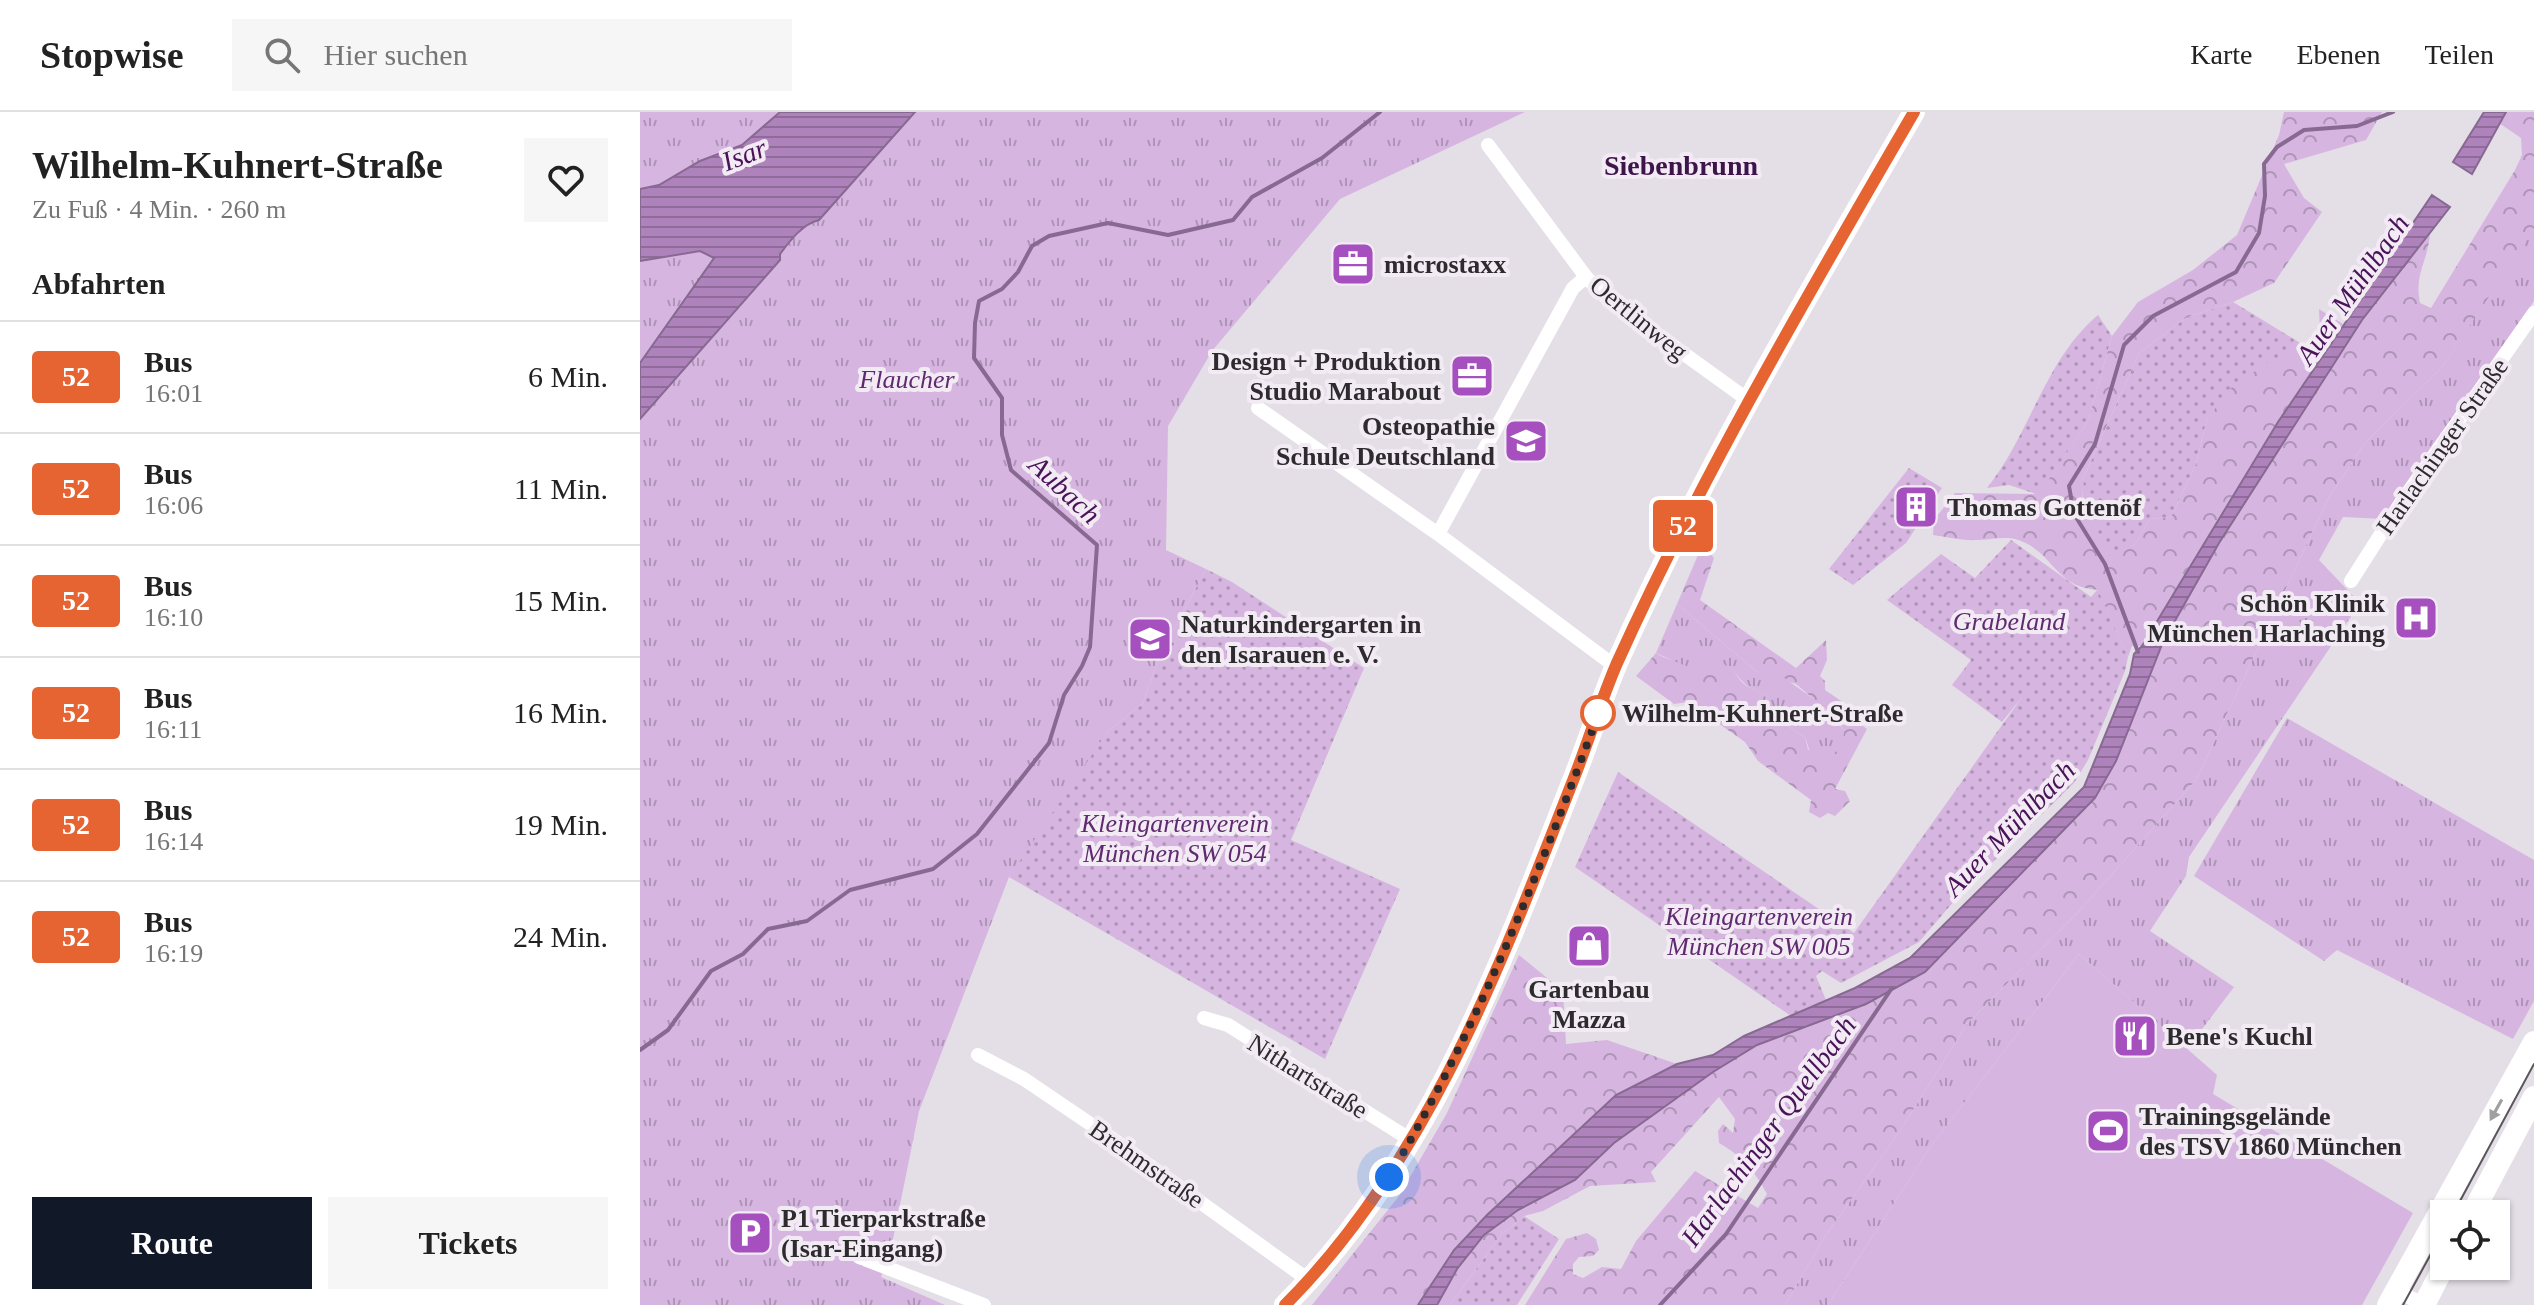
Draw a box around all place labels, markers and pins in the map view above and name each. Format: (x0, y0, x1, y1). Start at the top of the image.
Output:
office icon: microstaxx (1329, 240, 1377, 288)
place label: microstaxx (1384, 250, 1506, 279)
place label: Design + Produktion Studio Marabout (1211, 347, 1442, 406)
office icon: Design + Produktion Studio Marabout (1448, 352, 1496, 400)
place label: Osteopathie Schule Deutschland (1276, 412, 1496, 471)
school or university icon: Osteopathie Schule Deutschland (1502, 417, 1550, 465)
building icon: Thomas Gottenöf (1892, 483, 1940, 531)
place label: Thomas Gottenöf (1947, 493, 2142, 522)
place label: Schön Klinik München Harlaching (2147, 589, 2386, 648)
hospital icon: Schön Klinik München Harlaching (2392, 594, 2440, 642)
place label: Naturkindergarten in den Isarauen e. V. (1181, 610, 1422, 669)
school or university icon: Naturkindergarten in den Isarauen e. V. (1126, 615, 1174, 663)
marker: Wilhelm-Kuhnert-Straße (1581, 696, 1615, 730)
place label: Wilhelm-Kuhnert-Straße (1622, 699, 1903, 728)
shop icon: Gartenbau Mazza (1565, 922, 1613, 970)
place label: Gartenbau Mazza (1528, 975, 1650, 1034)
restaurant icon: Bene's Kuchl (2111, 1012, 2159, 1060)
place label: Bene's Kuchl (2166, 1022, 2313, 1051)
place label: Trainingsgelände des TSV 1860 München (2139, 1102, 2402, 1161)
sports icon: Trainingsgelände des TSV 1860 München (2084, 1107, 2132, 1155)
place label: P1 Tierparkstraße (Isar-Eingang) (781, 1204, 986, 1263)
parking icon: P1 Tierparkstraße (Isar-Eingang) (726, 1209, 774, 1257)

